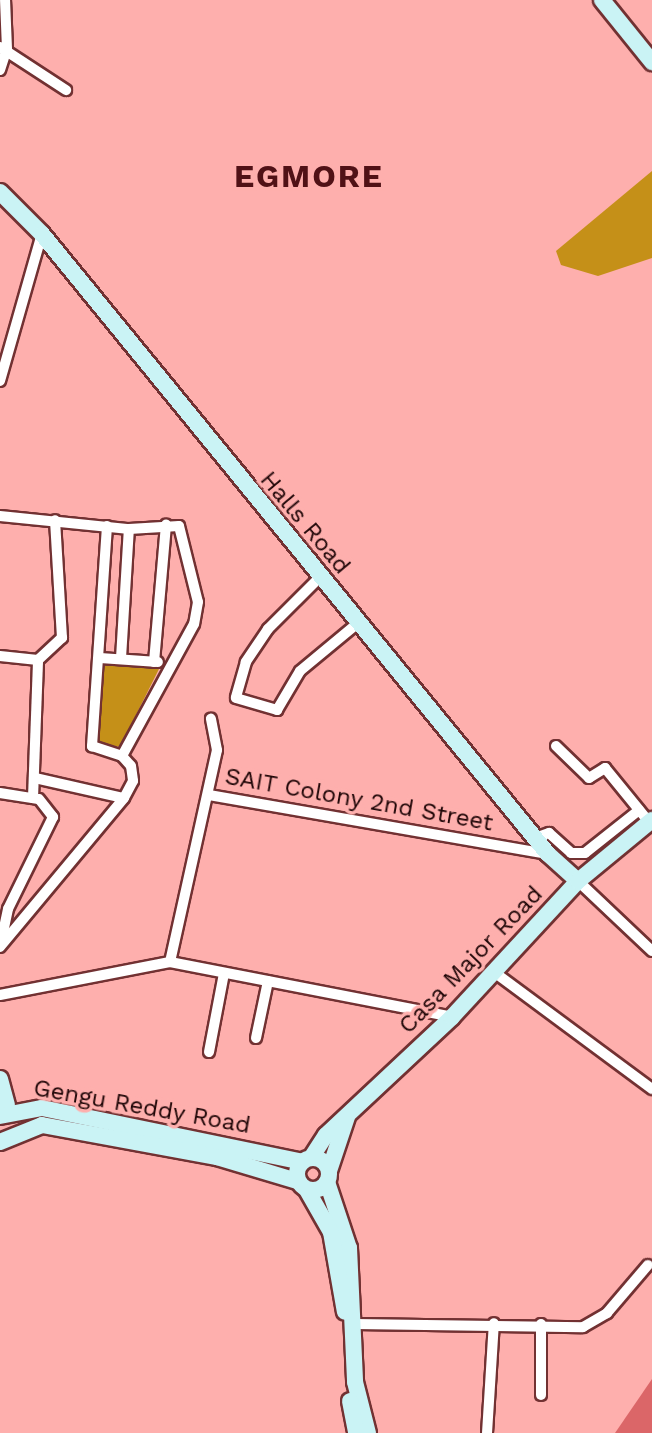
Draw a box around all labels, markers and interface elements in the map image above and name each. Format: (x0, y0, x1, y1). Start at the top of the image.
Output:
district label: EGMORE (235, 157, 383, 195)
street label: Halls Road (254, 466, 356, 580)
street label: SAIT Colony 2nd Street (222, 762, 496, 838)
street label: Casa Major Road (393, 880, 549, 1040)
street label: Gengu Reddy Road (31, 1074, 253, 1140)

